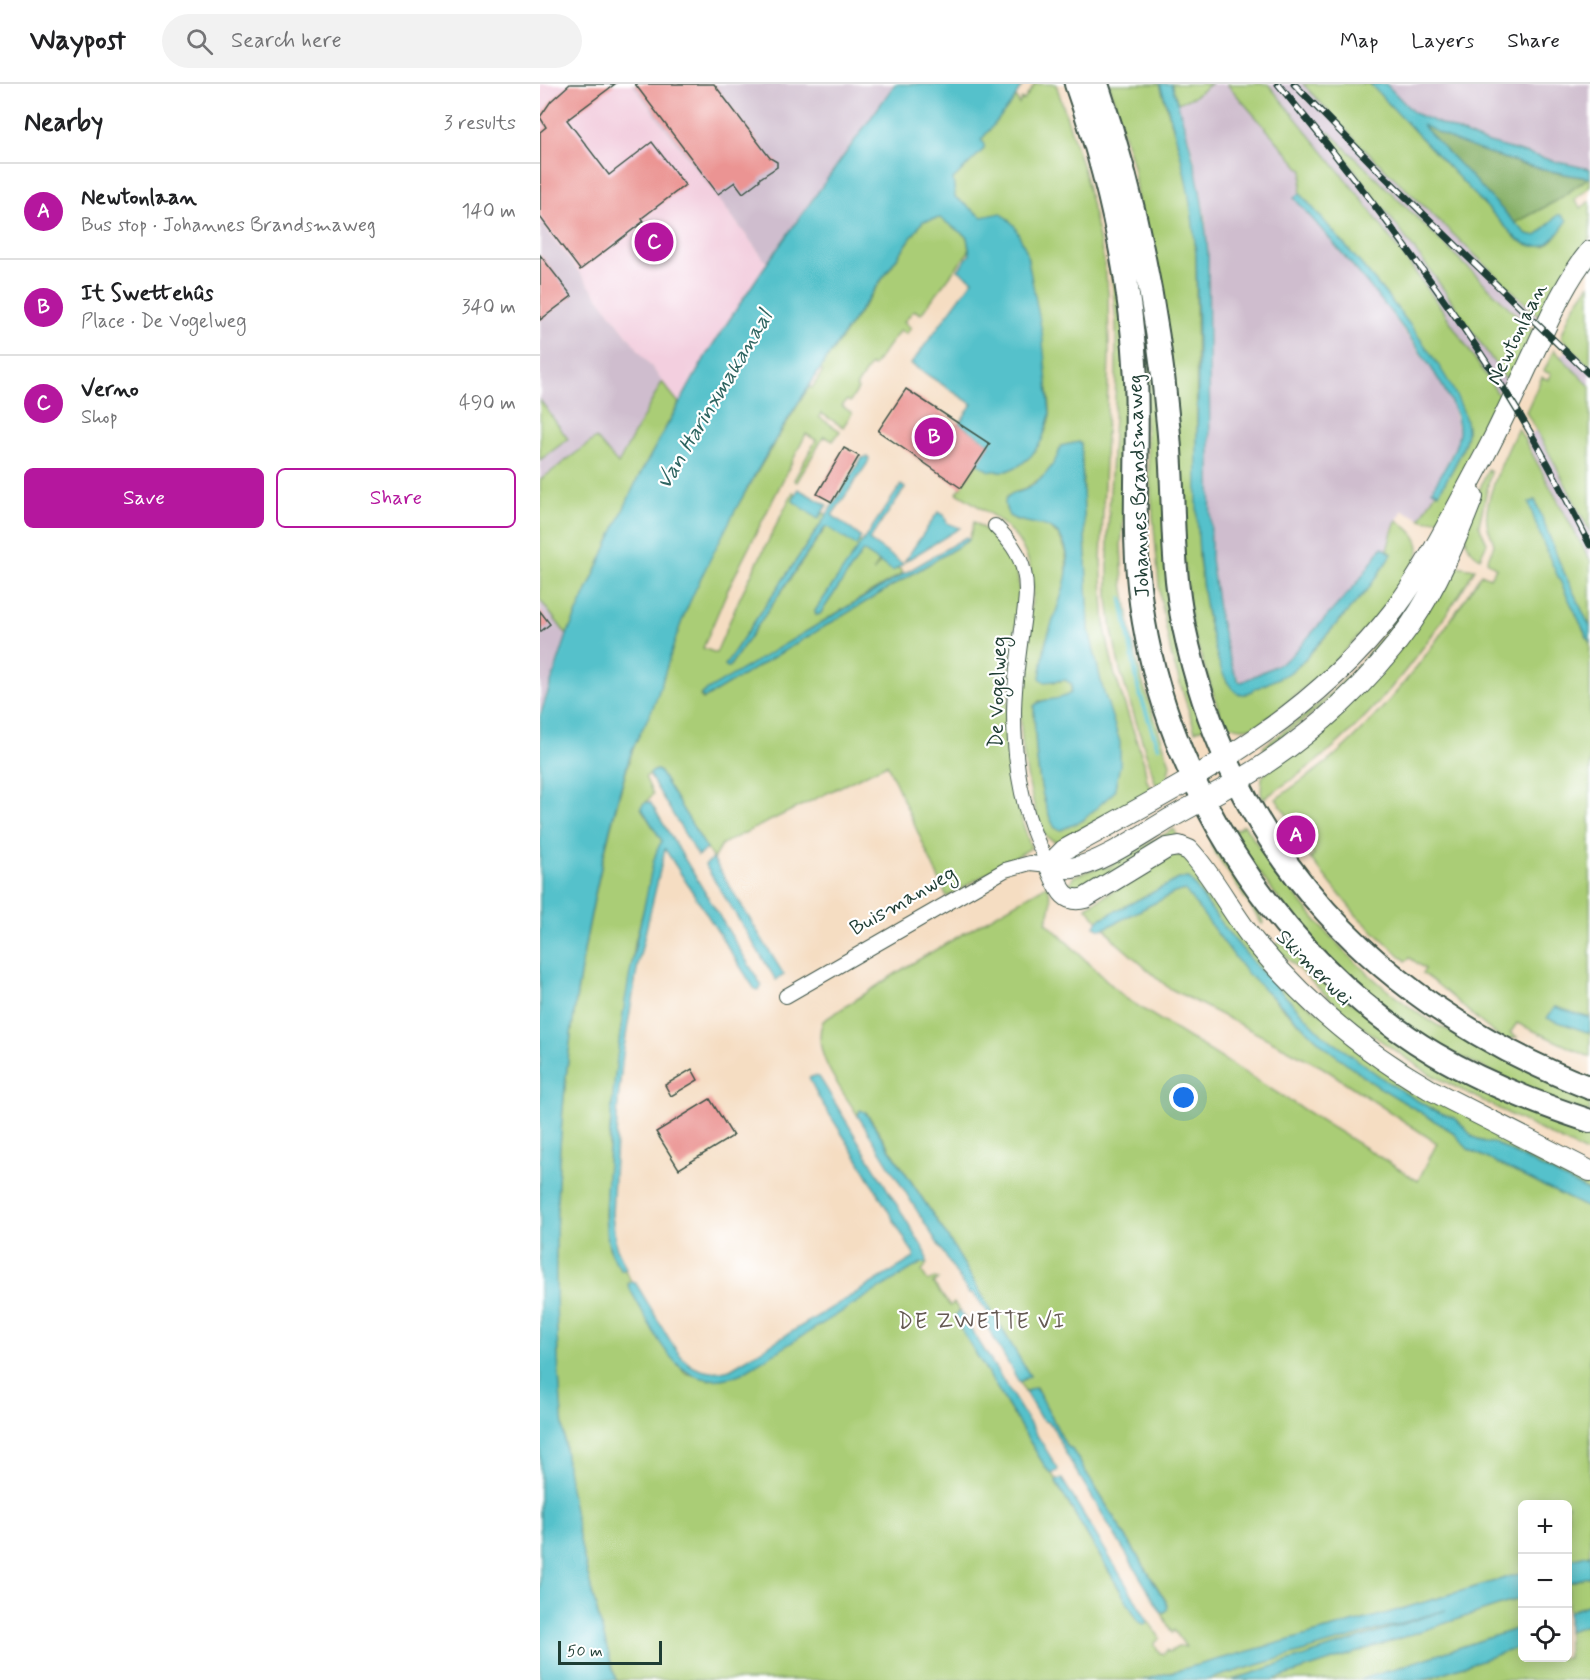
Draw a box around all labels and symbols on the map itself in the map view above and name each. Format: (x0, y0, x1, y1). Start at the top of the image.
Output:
pin: C (634, 220, 674, 264)
street label: Newtonlaan (1480, 278, 1554, 390)
water label: Van Harinxmakanaal (650, 304, 780, 495)
street label: Johannes Brandsmaweg (1121, 374, 1157, 598)
pin: B (914, 414, 954, 460)
street label: De Vogelweg (982, 636, 1015, 748)
pin: A (1276, 812, 1316, 858)
street label: Buismanweg (845, 859, 962, 944)
street label: Skimerwei (1270, 924, 1358, 1012)
your location (1169, 1083, 1198, 1112)
district label: DE ZWETTE VI (898, 1308, 1066, 1336)
scale bar (558, 1638, 662, 1666)

